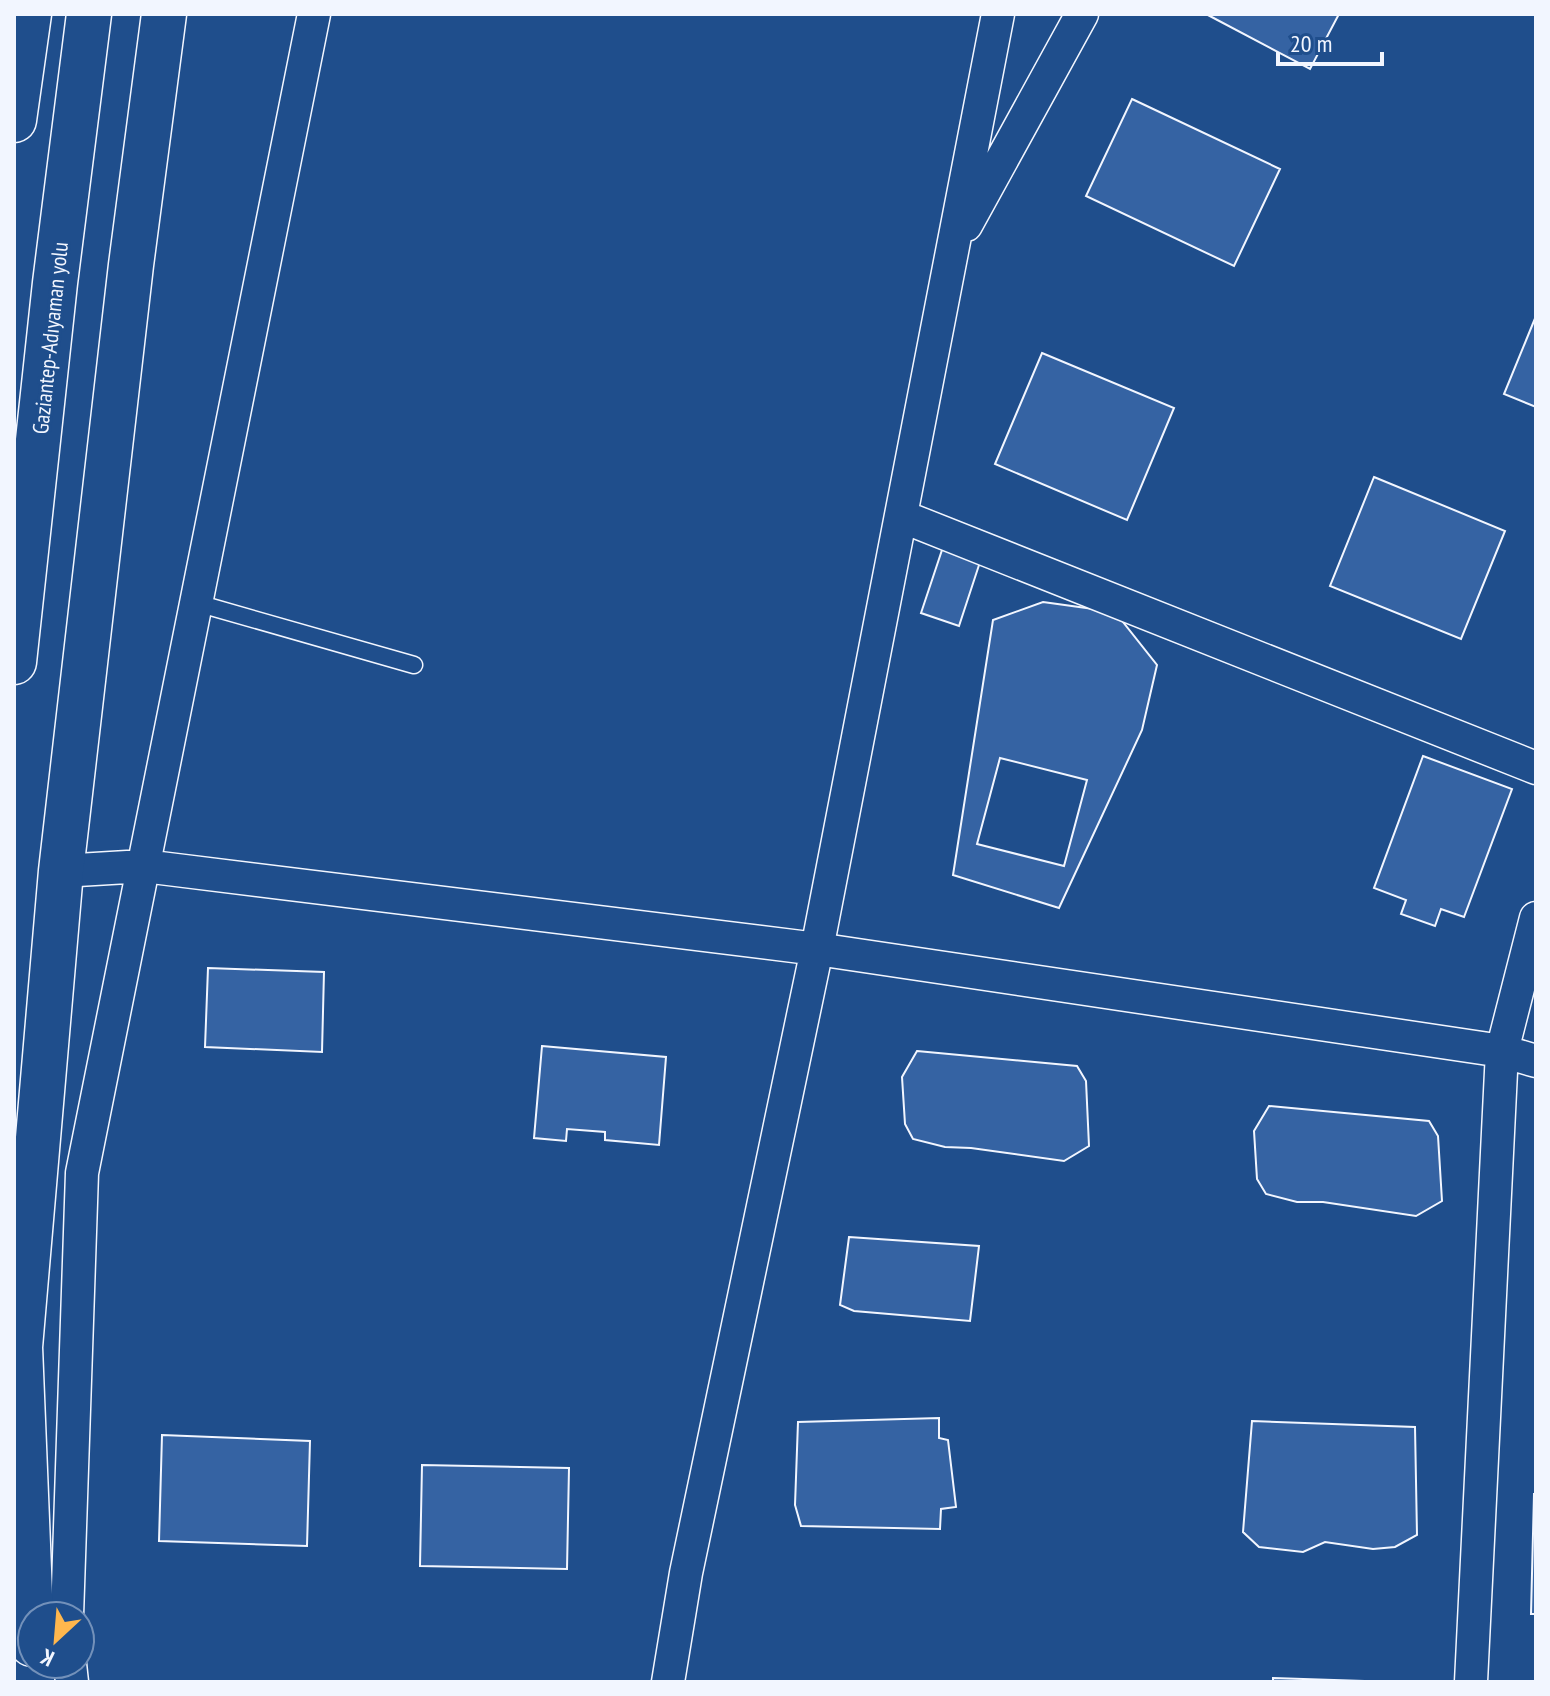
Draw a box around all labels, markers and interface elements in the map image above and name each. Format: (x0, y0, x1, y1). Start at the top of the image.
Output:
scale bar (1278, 16, 1382, 66)
text: 20 m (1290, 28, 1332, 59)
street label: Gaziantep-Adıyaman yolu (26, 240, 74, 436)
north arrow (16, 1600, 96, 1680)
text: K (35, 1643, 59, 1673)

